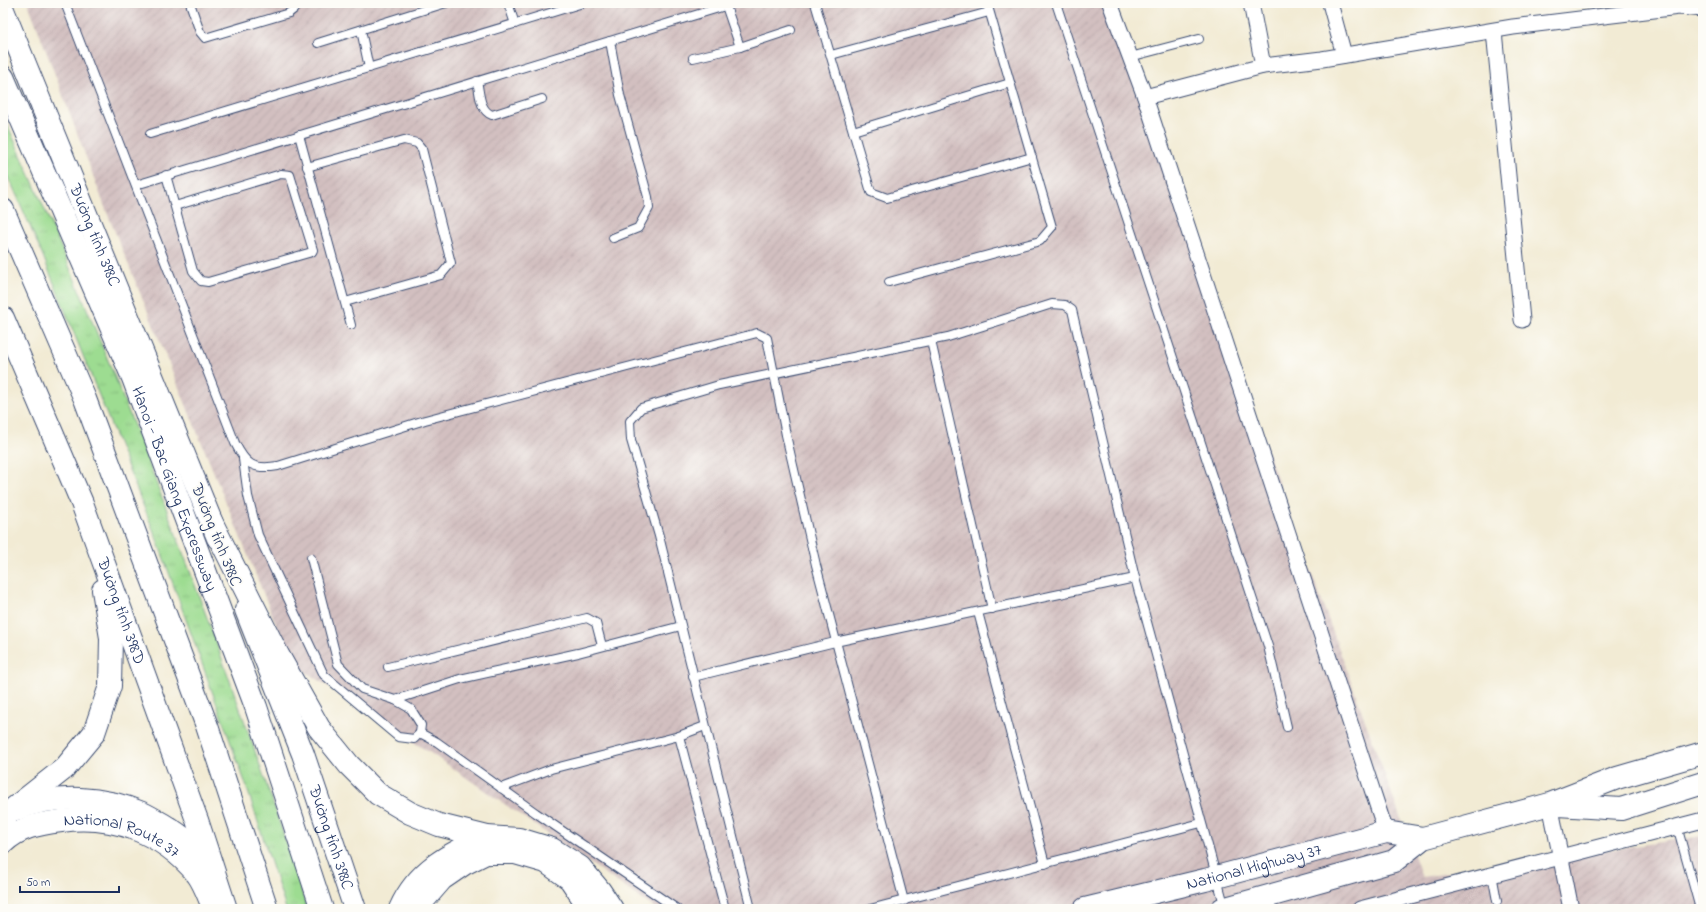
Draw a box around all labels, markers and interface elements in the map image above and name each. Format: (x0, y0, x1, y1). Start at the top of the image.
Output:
street label: Đường tỉnh 398C (62, 179, 127, 290)
street label: Hanoi - Bac Giang Expressway (125, 383, 224, 595)
street label: Đường tỉnh 398C (182, 479, 248, 591)
street label: Đường tỉnh 398D (90, 553, 152, 668)
street label: Đường tỉnh 398C (302, 781, 360, 893)
street label: National Route 37 (62, 807, 186, 864)
street label: National Highway 37 (1184, 837, 1324, 897)
scale bar (20, 868, 119, 894)
text: 50 m (26, 874, 50, 892)

